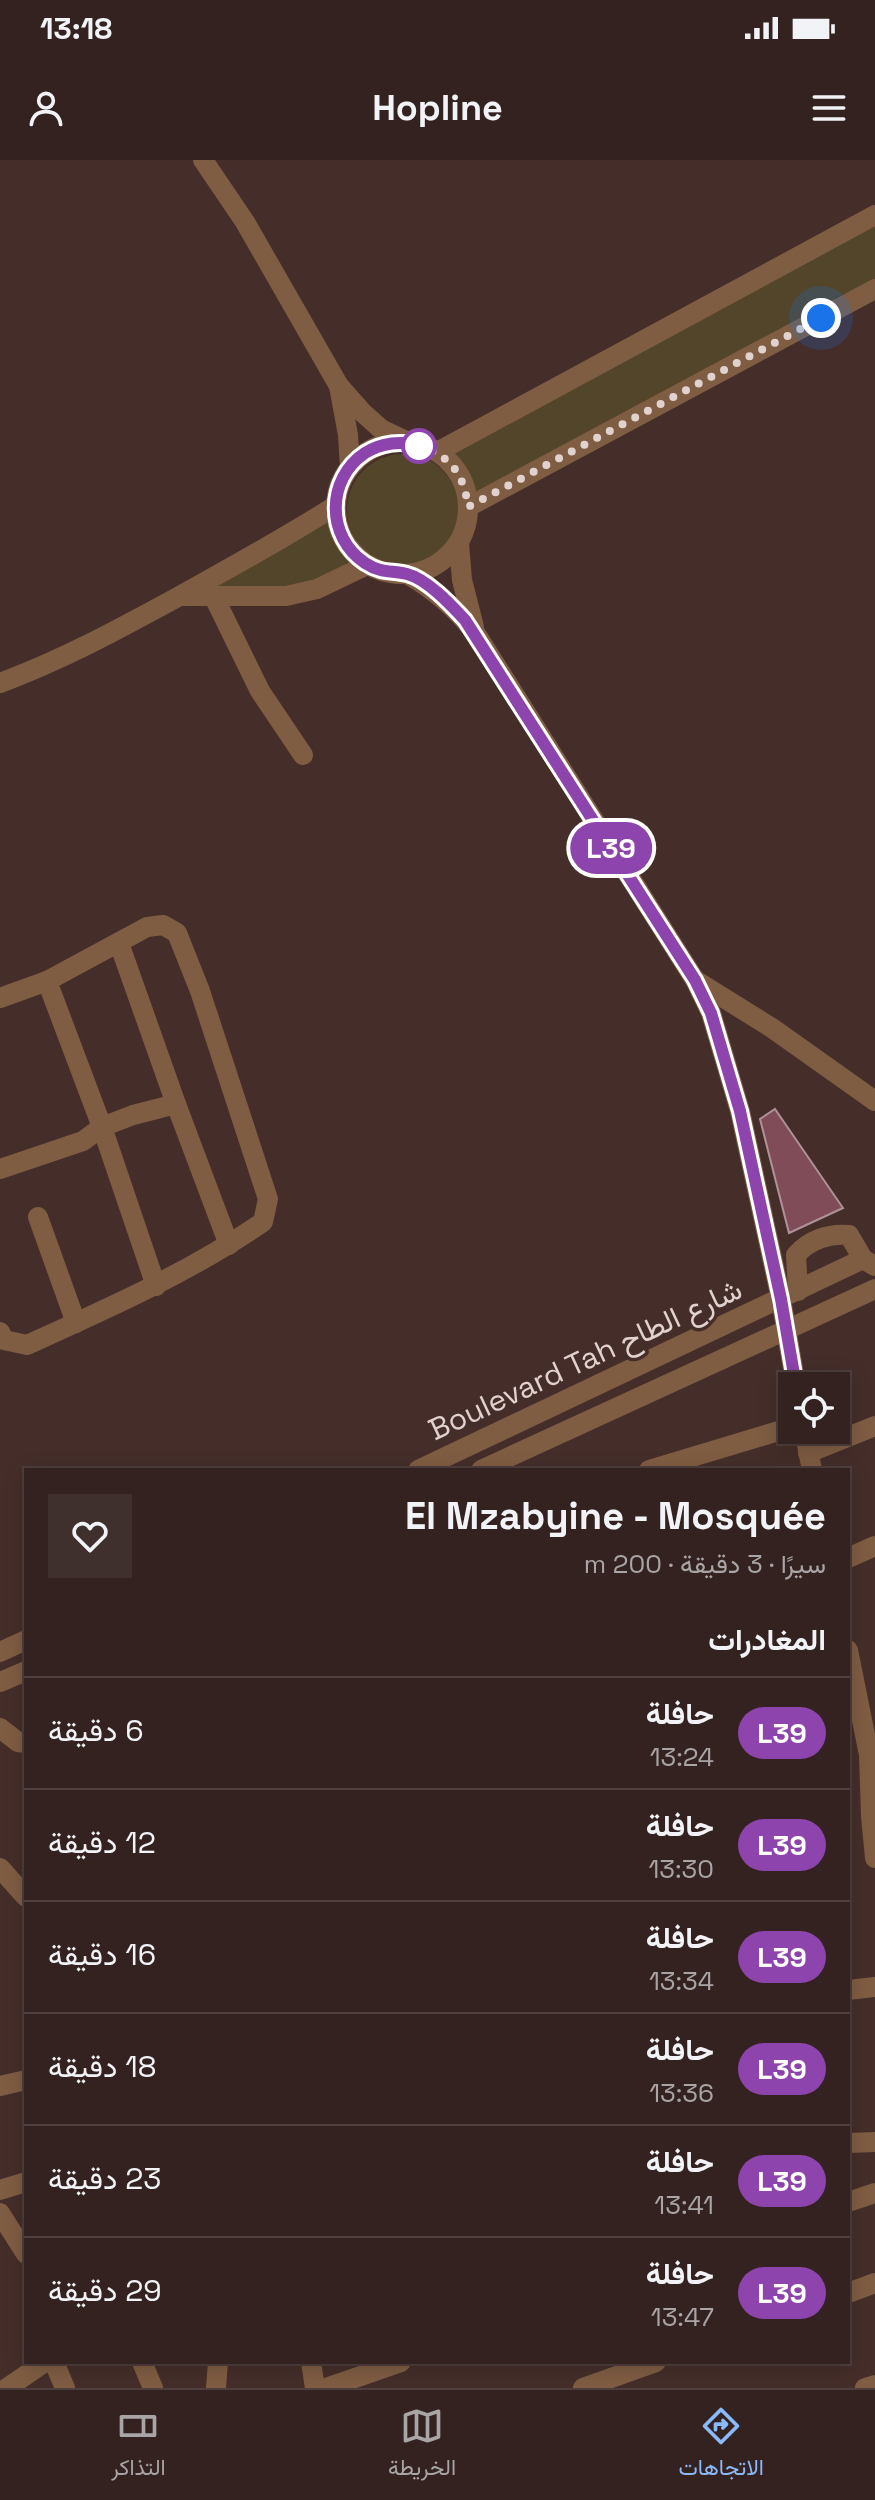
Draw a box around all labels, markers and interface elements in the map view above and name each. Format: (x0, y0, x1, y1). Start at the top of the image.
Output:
text: 13:18 (40, 9, 112, 48)
text: Hopline (372, 85, 503, 131)
icon: person (24, 86, 68, 130)
icon: menu (807, 86, 851, 130)
your location (801, 298, 841, 338)
unlabelled marker (402, 429, 436, 463)
line badge: L39 (565, 822, 657, 874)
text: L39 (586, 830, 636, 866)
street label: Boulevard Tah شارع الطاح (422, 1269, 748, 1450)
map controls (778, 1372, 850, 1444)
button: locate (778, 1372, 850, 1444)
text: El Mzabyine - Mosquée (405, 1492, 826, 1540)
button: heart (48, 1494, 132, 1578)
text: سيرًا · 3 دقيقة · 200 m (584, 1547, 826, 1581)
text: المغادرات (708, 1620, 826, 1659)
text: حافلة (646, 1694, 714, 1733)
text: 6 دقيقة (48, 1711, 144, 1750)
text: L39 (757, 1715, 807, 1751)
text: 13:24 (650, 1740, 714, 1774)
text: حافلة (646, 1806, 714, 1845)
text: 12 دقيقة (48, 1823, 156, 1862)
text: L39 (757, 1827, 807, 1863)
text: 13:30 (648, 1852, 714, 1886)
text: حافلة (646, 1918, 714, 1957)
text: 16 دقيقة (48, 1935, 156, 1974)
text: L39 (757, 1939, 807, 1975)
text: 13:34 (649, 1964, 714, 1998)
text: حافلة (646, 2030, 714, 2069)
text: 18 دقيقة (48, 2047, 156, 2086)
text: L39 (757, 2051, 807, 2087)
text: 13:36 (649, 2076, 714, 2110)
text: حافلة (646, 2142, 714, 2181)
text: 23 دقيقة (48, 2159, 161, 2198)
text: L39 (757, 2163, 807, 2199)
text: 13:41 (654, 2188, 714, 2222)
text: حافلة (646, 2254, 714, 2293)
text: 29 دقيقة (48, 2271, 162, 2310)
text: L39 (757, 2275, 807, 2311)
text: 13:47 (651, 2300, 714, 2334)
tab: التذاكر (111, 2404, 166, 2487)
tab: الخريطة (388, 2404, 456, 2487)
tab: الاتجاهات (678, 2404, 764, 2487)

